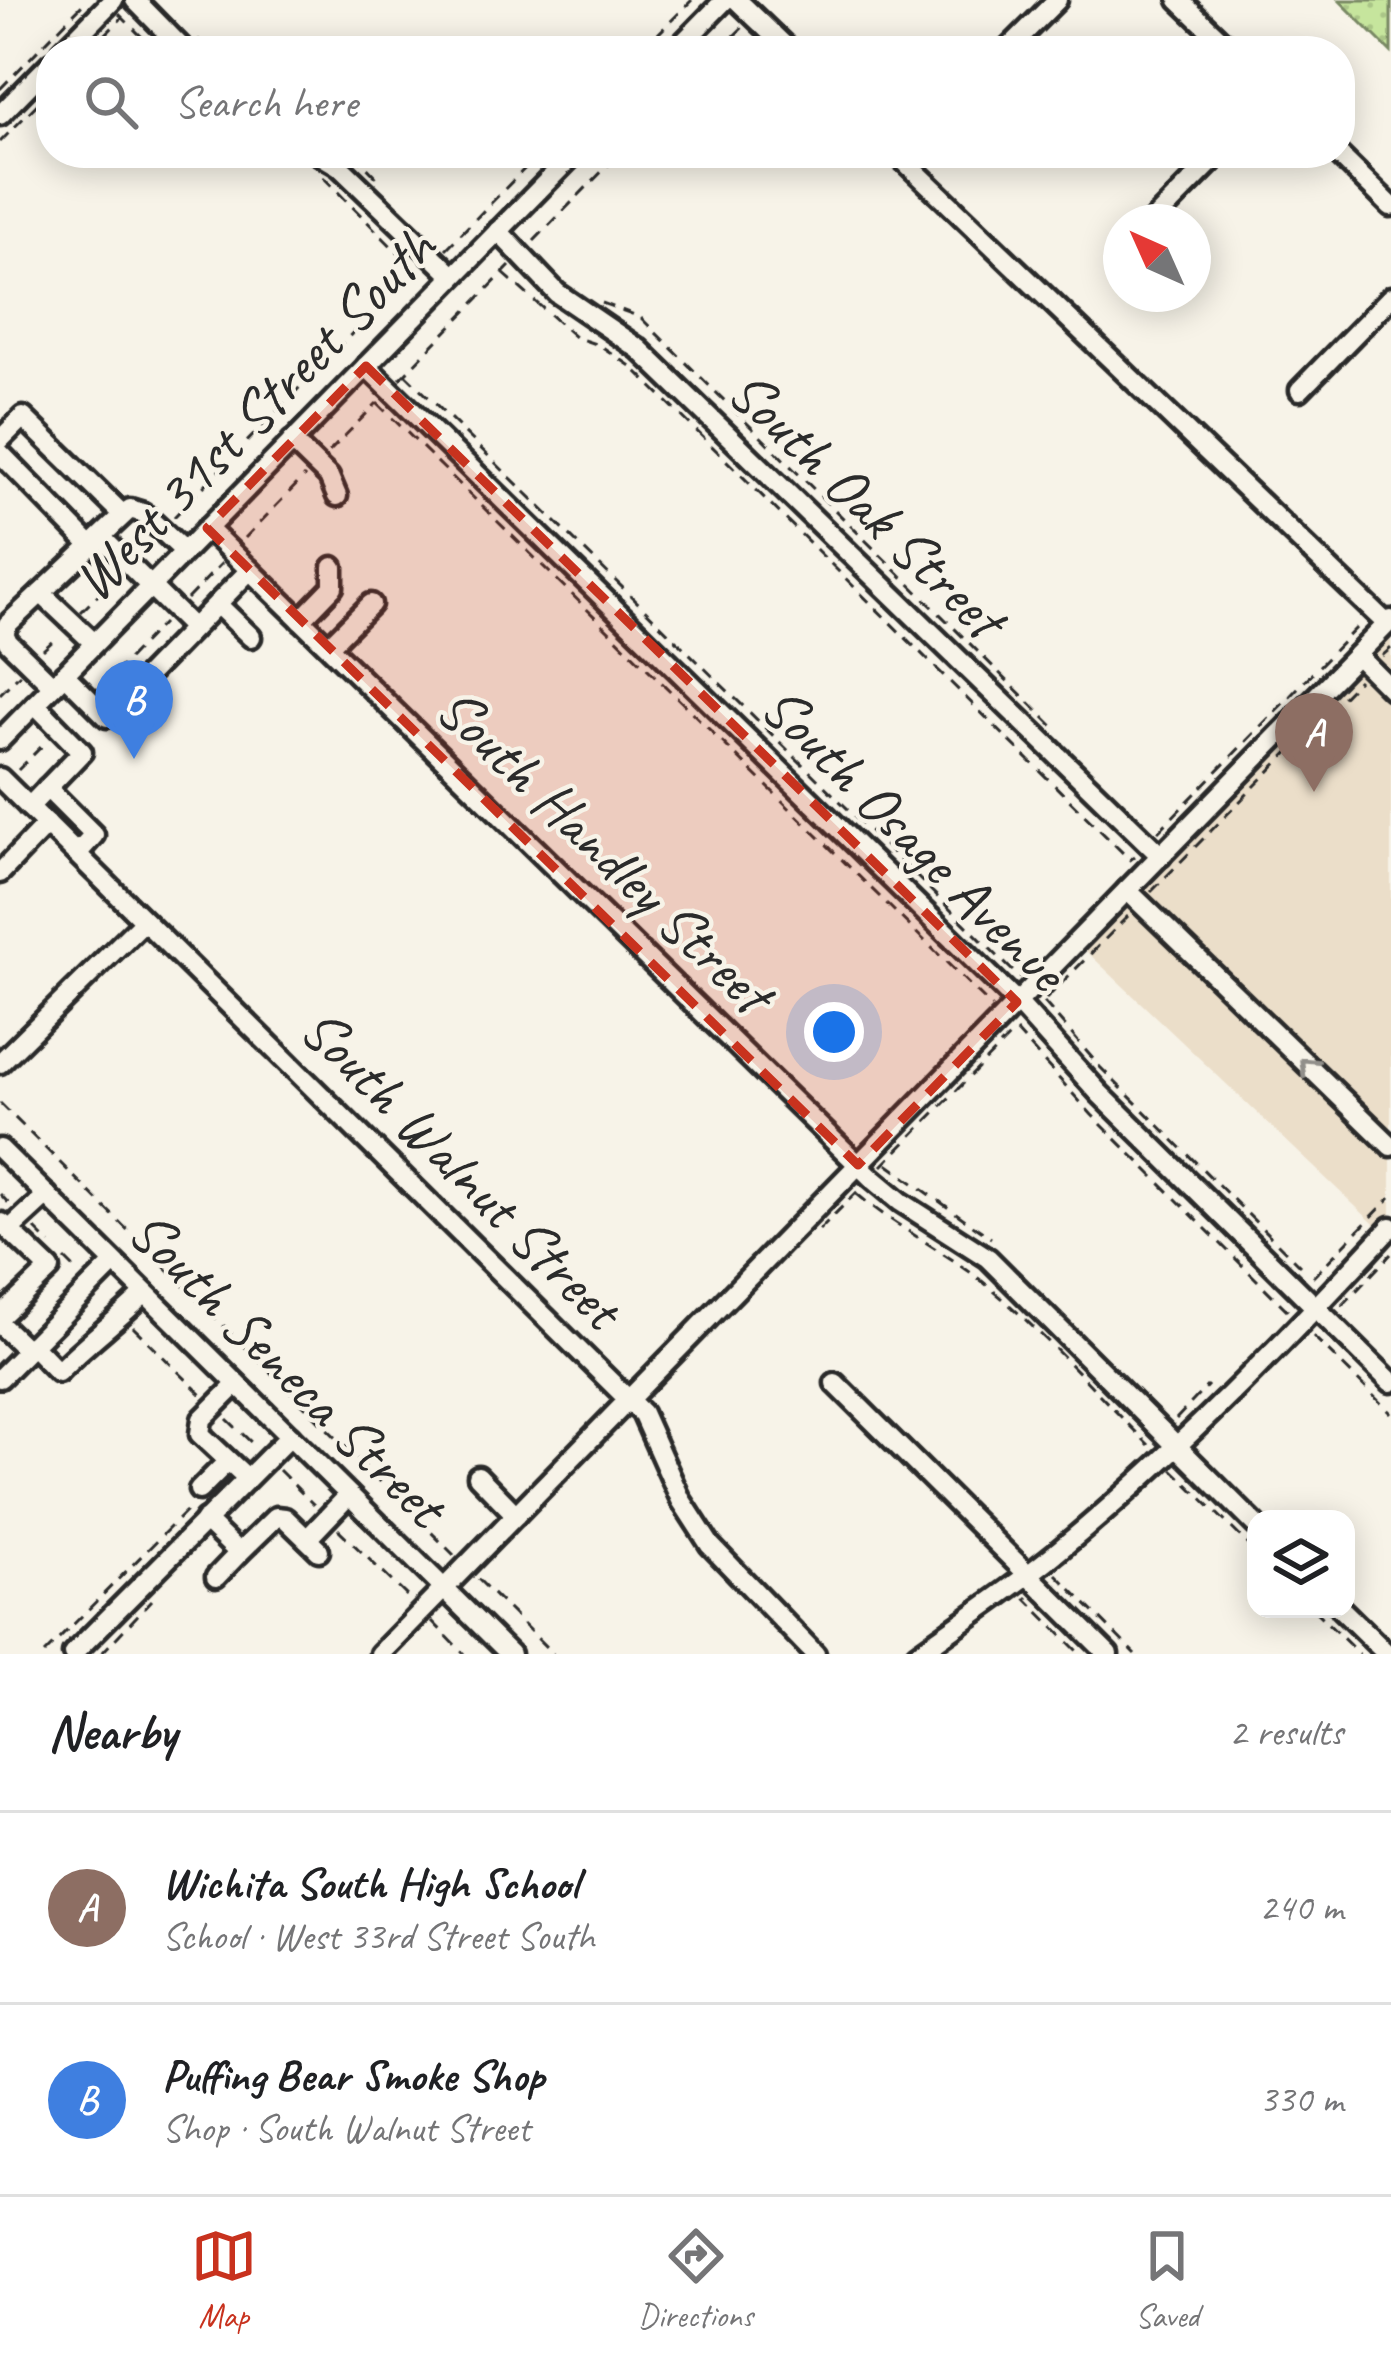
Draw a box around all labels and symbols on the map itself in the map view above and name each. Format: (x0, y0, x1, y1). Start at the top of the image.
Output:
north arrow (1103, 204, 1211, 312)
street label: West 31st Street South (56, 208, 454, 617)
street label: South Oak Street (712, 353, 1026, 660)
pin: B (95, 660, 173, 759)
street label: South Osage Avenue (745, 669, 1086, 1010)
street label: South Handley Street (420, 670, 794, 1035)
pin: A (1275, 693, 1353, 792)
street label: South Walnut Street (285, 991, 642, 1348)
your location (804, 1002, 864, 1062)
one-way arrow (1299, 1057, 1321, 1079)
street label: South Seneca Street (113, 1193, 466, 1546)

